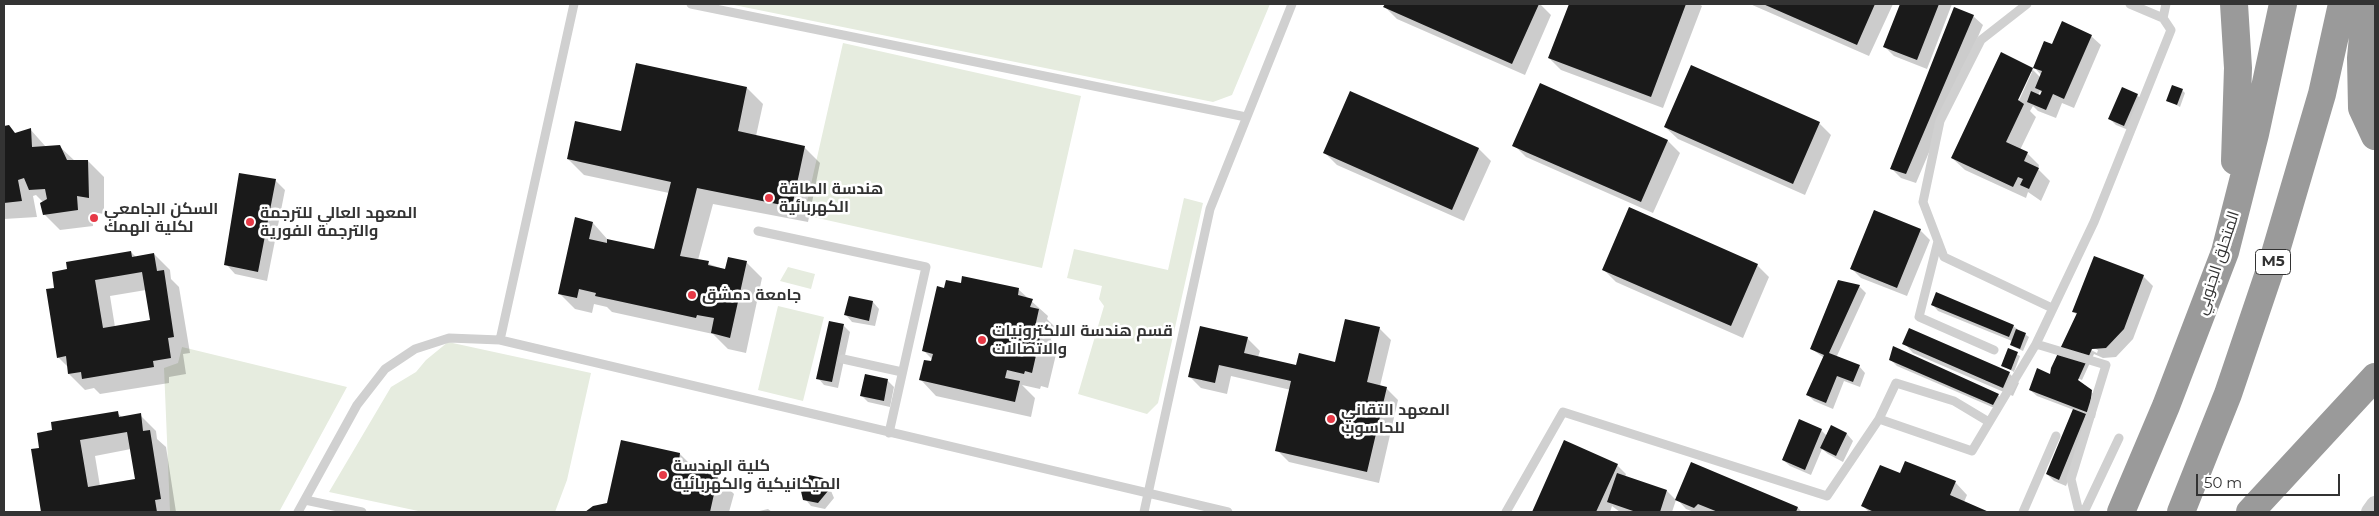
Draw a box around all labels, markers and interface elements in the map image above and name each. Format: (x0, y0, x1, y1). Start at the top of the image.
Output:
place label: هندسة الطاقة الكهربائية (779, 179, 883, 217)
marker: هندسة الطاقة الكهربائية (763, 192, 775, 204)
place label: السكن الجامعي لكلية الهمك (104, 199, 218, 237)
place label: المعهد العالي للترجمة والترجمة الفورية (260, 203, 417, 241)
street label: المتحلق الجنوبي (2192, 209, 2244, 317)
marker: السكن الجامعي لكلية الهمك (88, 212, 100, 224)
marker: المعهد العالي للترجمة والترجمة الفورية (244, 216, 256, 228)
road number: M5 (2256, 250, 2290, 274)
place label: جامعة دمشق (702, 285, 801, 305)
marker: جامعة دمشق (686, 289, 698, 301)
place label: قسم هندسة الالكترونيات والاتصالات (992, 321, 1173, 359)
marker: قسم هندسة الالكترونيات والاتصالات (976, 334, 988, 346)
place label: المعهد التقاني للحاسوب (1341, 400, 1450, 438)
marker: المعهد التقاني للحاسوب (1325, 413, 1337, 425)
place label: كلية الهندسة الميكانيكية والكهربائية (673, 456, 841, 494)
scale bar (2199, 464, 2343, 496)
marker: كلية الهندسة الميكانيكية والكهربائية (657, 469, 669, 481)
text: 50 m (2204, 473, 2242, 492)

